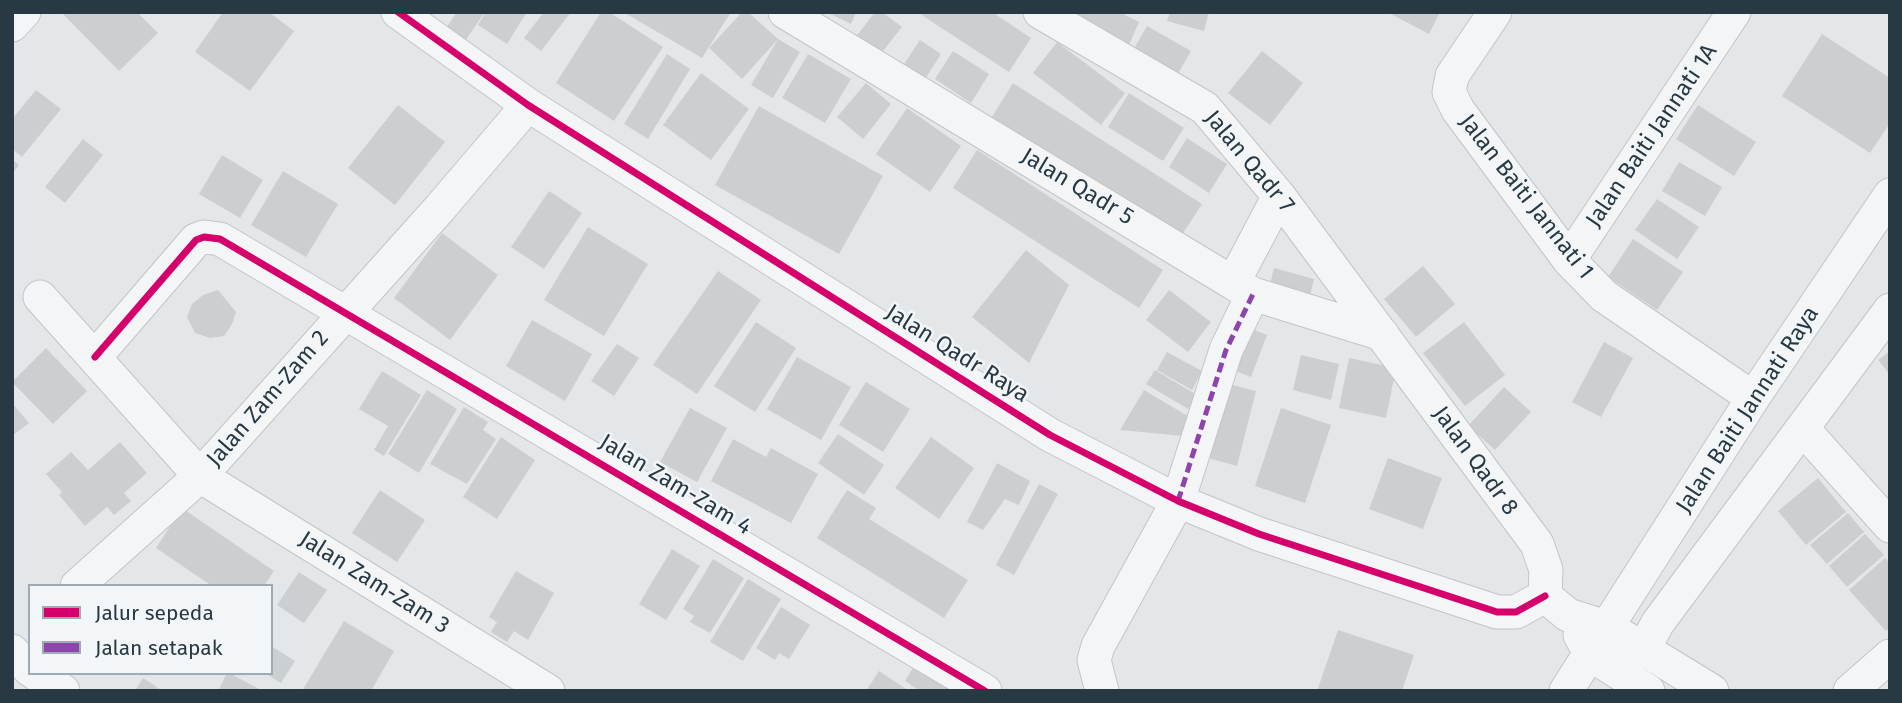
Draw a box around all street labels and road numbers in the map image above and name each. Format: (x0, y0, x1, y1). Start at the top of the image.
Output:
street label: Jalan Baiti Jannati 1A (1580, 39, 1724, 233)
street label: Jalan Qadr 7 (1198, 105, 1300, 219)
street label: Jalan Baiti Jannati 1 (1453, 109, 1599, 285)
street label: Jalan Qadr 5 (1016, 143, 1138, 231)
street label: Jalan Qadr Raya (880, 299, 1034, 409)
street label: Jalan Baiti Jannati Raya (1671, 301, 1825, 519)
street label: Jalan Zam-Zam 2 (201, 325, 335, 473)
street label: Jalan Qadr 8 (1426, 401, 1524, 521)
street label: Jalan Zam-Zam 4 (594, 429, 756, 541)
street label: Jalan Zam-Zam 3 (294, 526, 454, 640)

